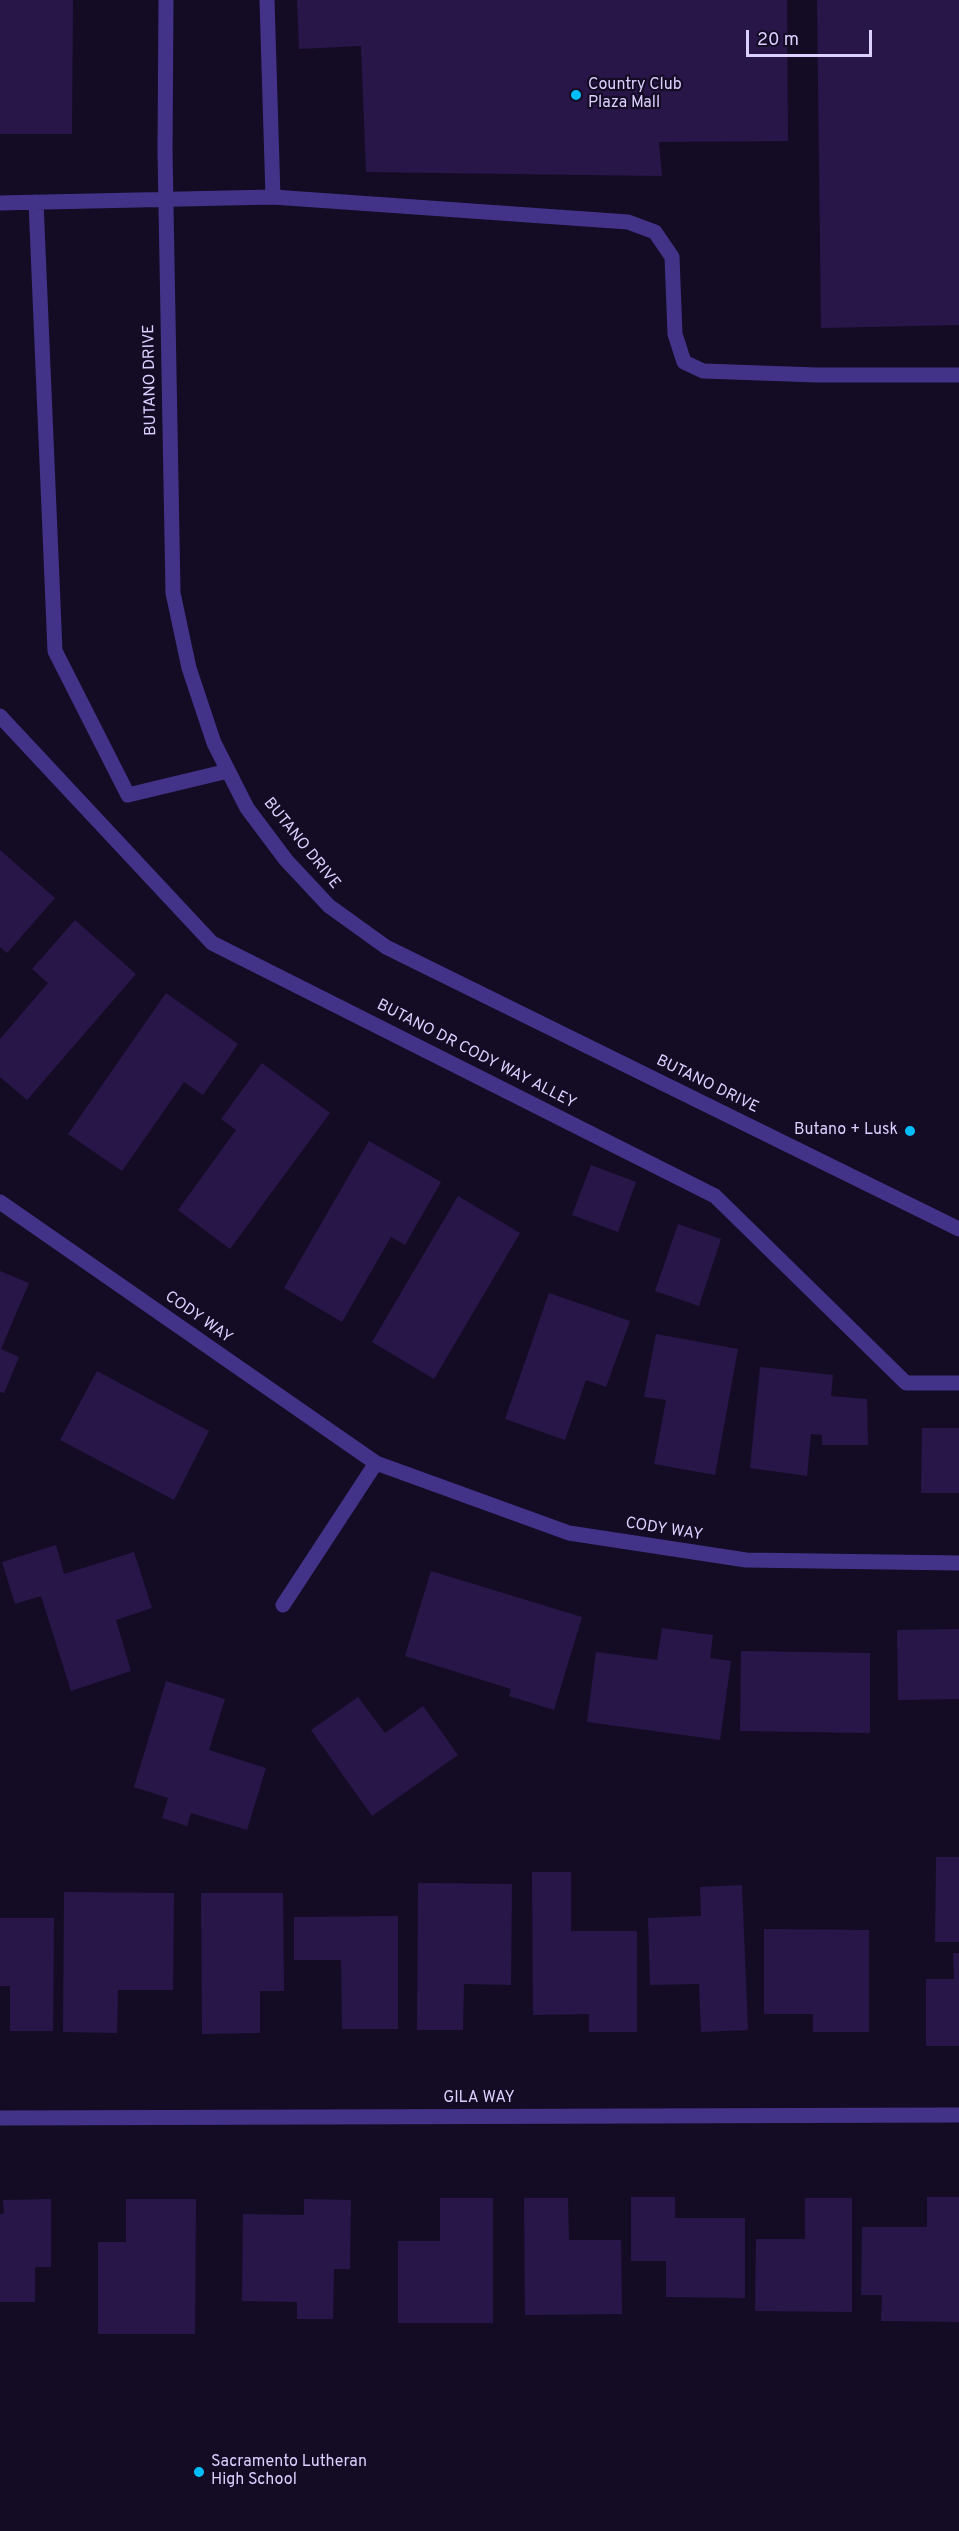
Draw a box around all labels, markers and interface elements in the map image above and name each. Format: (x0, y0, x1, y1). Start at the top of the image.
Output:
scale bar (749, 18, 875, 56)
text: 20 m (757, 29, 799, 52)
place label: Country Club Plaza Mall (588, 76, 682, 114)
marker: Country Club Plaza Mall (569, 88, 583, 102)
street label: BUTANO DRIVE (140, 324, 162, 436)
street label: BUTANO DRIVE (258, 795, 344, 893)
street label: BUTANO DR CODY WAY ALLEY (373, 996, 579, 1114)
street label: BUTANO DRIVE (653, 1052, 761, 1118)
place label: Butano + Lusk (794, 1121, 898, 1141)
marker: Butano + Lusk (903, 1124, 917, 1138)
street label: CODY WAY (160, 1288, 236, 1348)
street label: CODY WAY (624, 1514, 704, 1546)
street label: GILA WAY (443, 2089, 515, 2109)
place label: Sacramento Lutheran High School (211, 2453, 367, 2491)
marker: Sacramento Lutheran High School (192, 2465, 206, 2479)

